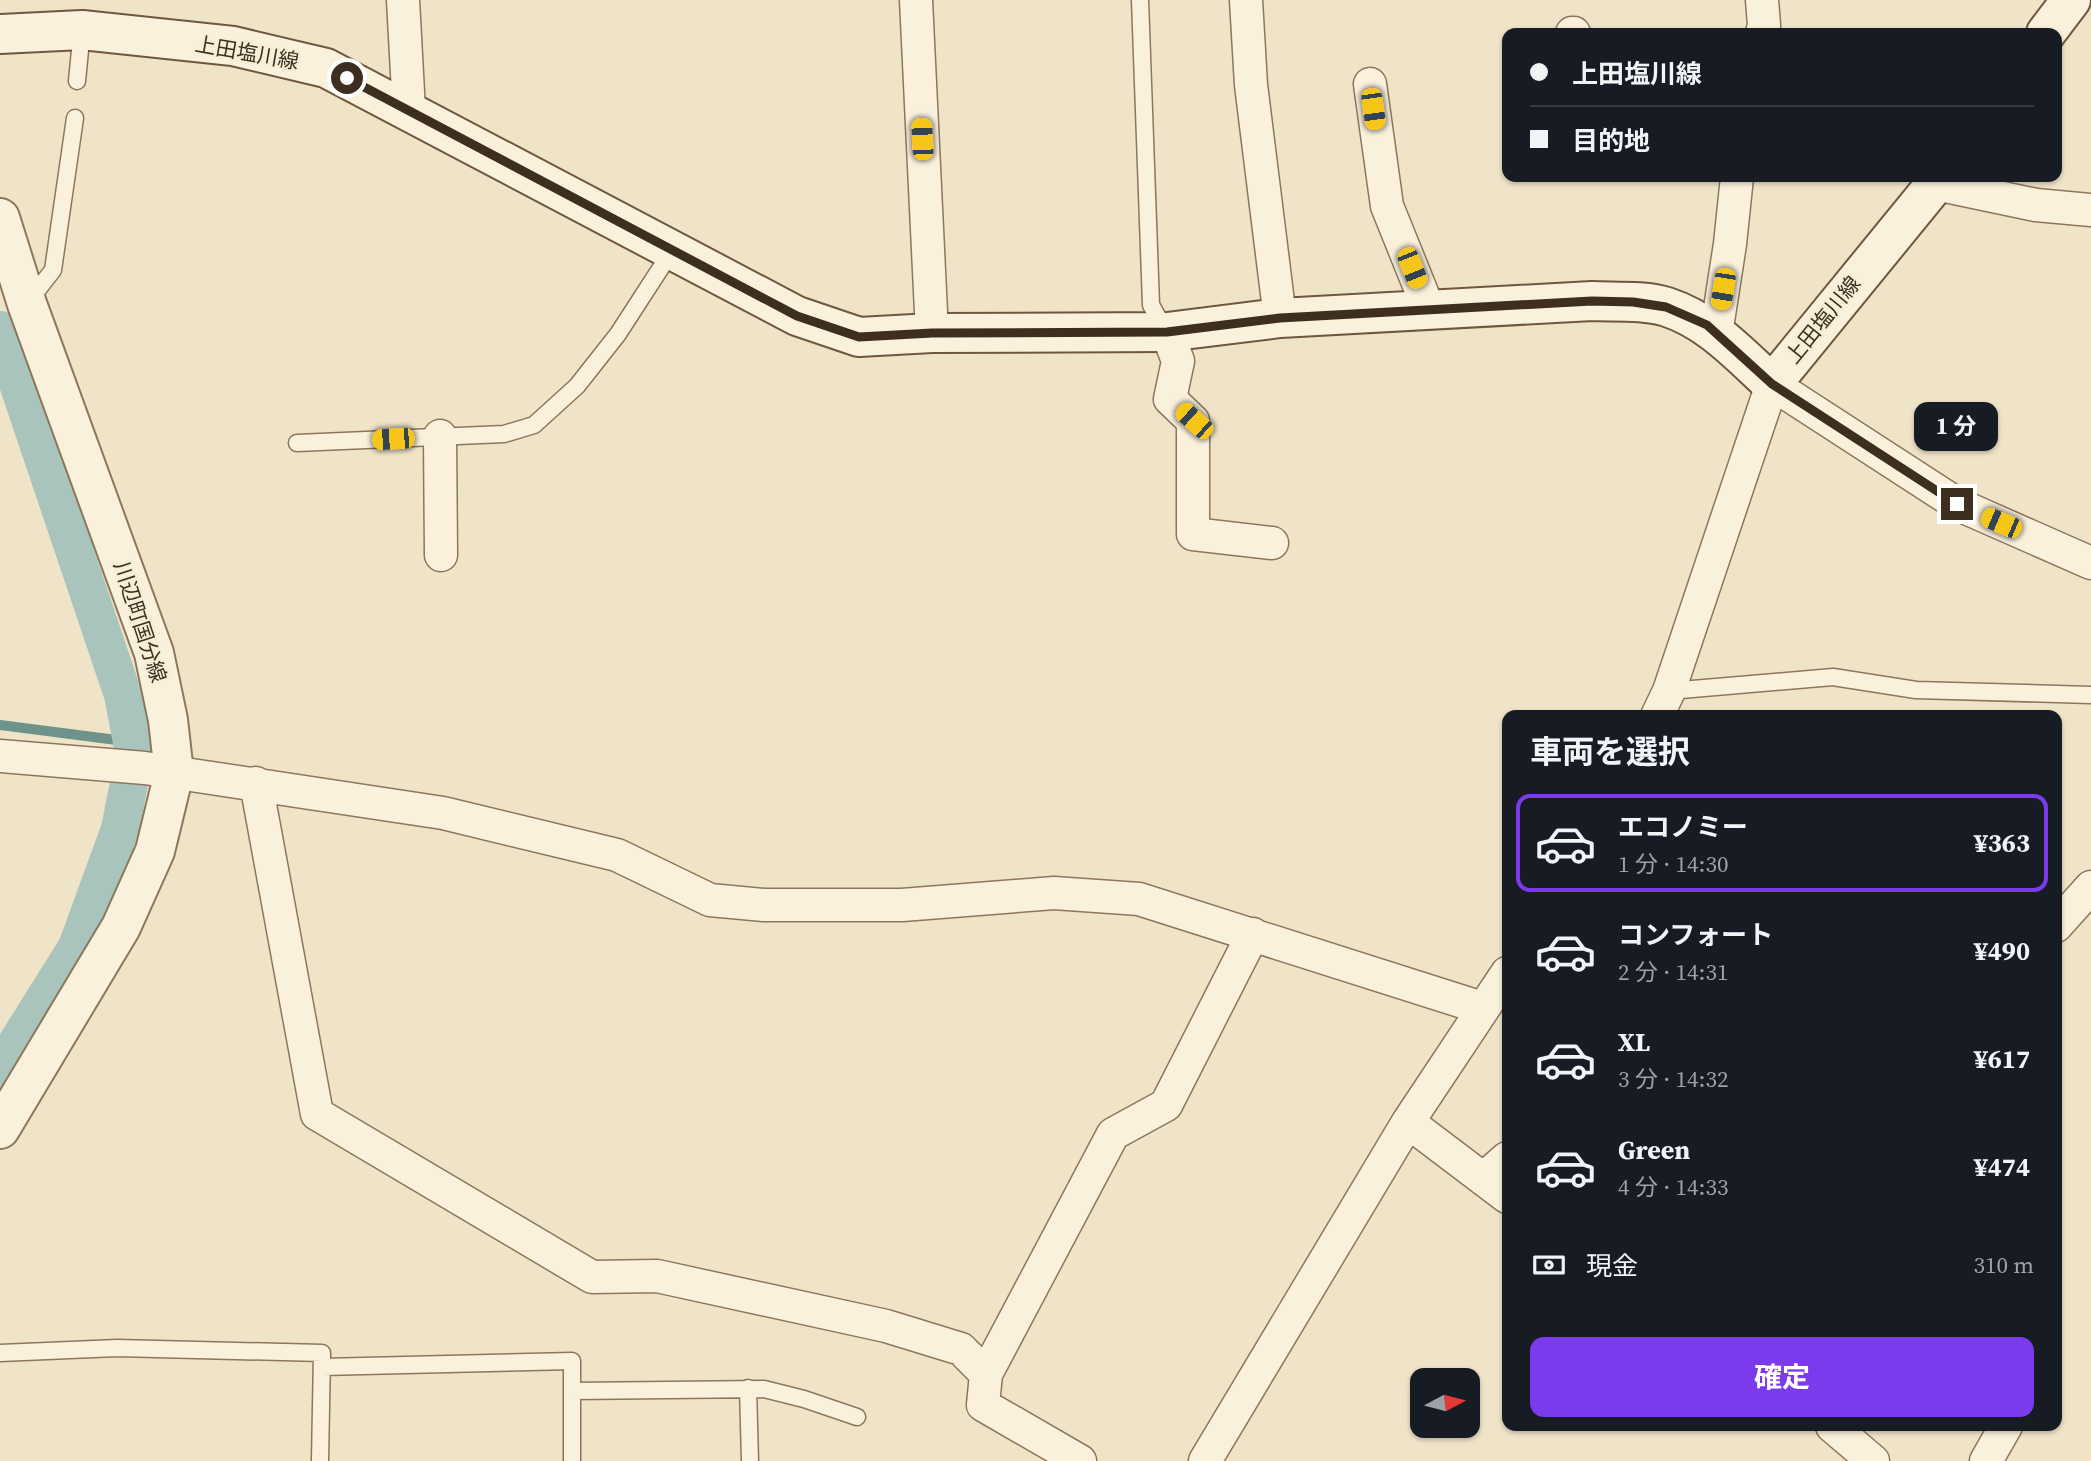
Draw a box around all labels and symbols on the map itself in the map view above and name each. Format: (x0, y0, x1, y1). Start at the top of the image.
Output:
street label: 上田塩川線 (193, 29, 301, 76)
route start (331, 62, 363, 94)
car (1360, 87, 1387, 131)
car (911, 117, 934, 161)
car (1395, 245, 1430, 291)
car (1710, 267, 1737, 311)
street label: 上田塩川線 (1778, 270, 1867, 370)
car (1172, 399, 1217, 443)
callout: 1 分 (1915, 402, 1999, 452)
car (372, 427, 415, 451)
route end (1941, 488, 1973, 520)
car (1978, 505, 2025, 541)
street label: 川辺町国分線 (107, 557, 174, 686)
north arrow (1410, 1368, 1480, 1438)

